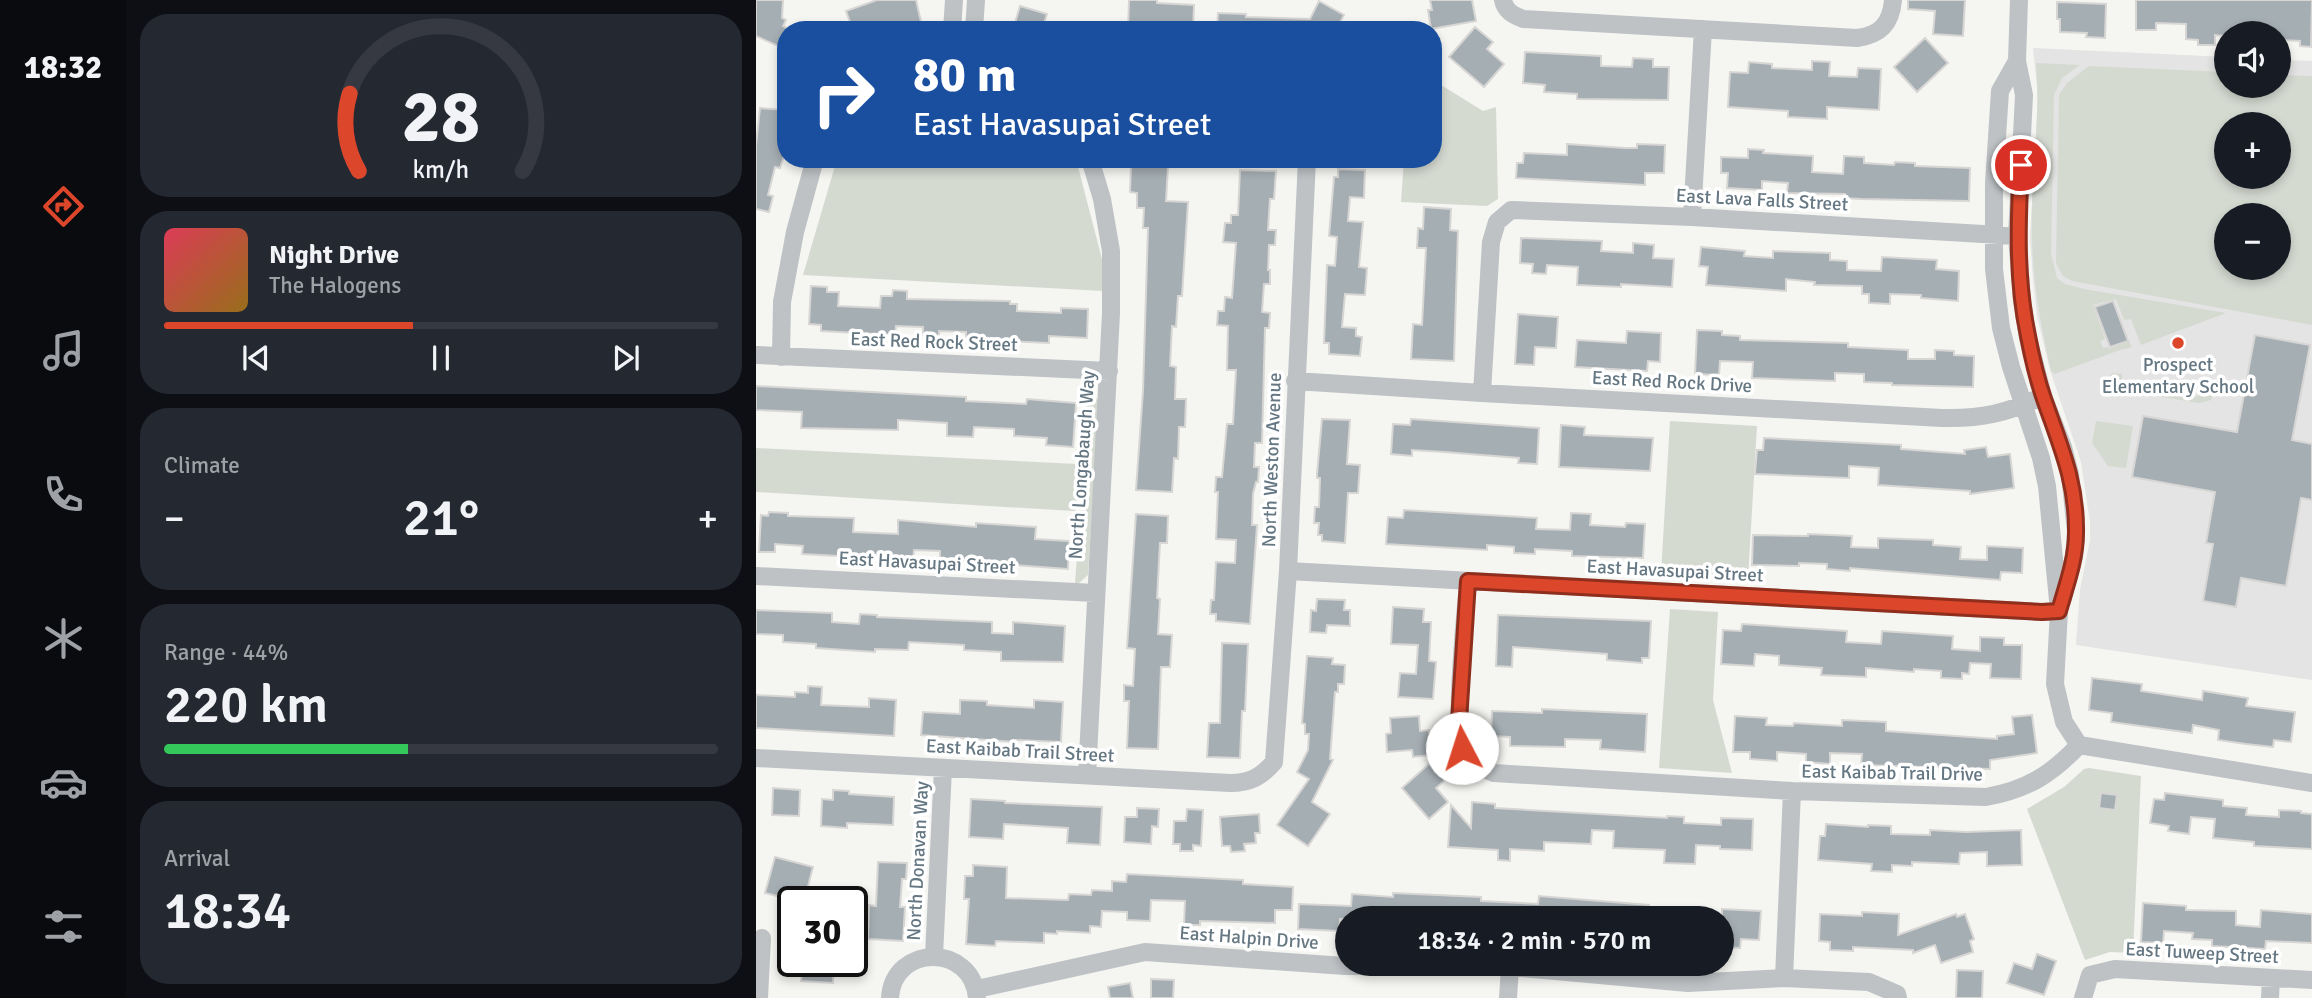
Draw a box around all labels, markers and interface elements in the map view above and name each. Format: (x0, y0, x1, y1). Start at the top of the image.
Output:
map controls (2214, 21, 2291, 280)
button: sound (2214, 21, 2291, 98)
text: 80 m (913, 45, 1016, 105)
text: 18:32 (24, 48, 102, 87)
icon: right (798, 49, 889, 140)
text: 28 (402, 74, 480, 163)
text: East Havasupai Street (913, 105, 1211, 144)
button: + (2214, 112, 2291, 189)
pin (1991, 135, 2051, 195)
icon: arrive (2002, 146, 2040, 184)
text: km/h (413, 154, 469, 185)
icon: directions (39, 182, 88, 231)
street label: East Lava Falls Street (1675, 183, 1849, 217)
button: − (2214, 203, 2291, 280)
text: Night Drive (269, 239, 399, 271)
text: The Halogens (269, 271, 401, 300)
icon: music (39, 326, 88, 375)
street label: East Red Rock Street (850, 327, 1018, 357)
marker: Prospect Elementary School (2170, 335, 2186, 351)
icon: previous (237, 339, 275, 377)
icon: pause (422, 339, 460, 377)
icon: next (607, 339, 645, 377)
place label: Prospect Elementary School (2102, 353, 2254, 399)
street label: East Red Rock Drive (1591, 366, 1753, 398)
street label: North Longabaugh Way (1063, 370, 1101, 560)
street label: North Weston Avenue (1257, 372, 1287, 548)
text: Climate (164, 451, 240, 480)
icon: phone (39, 470, 88, 519)
text: 21° (403, 486, 479, 550)
text: − (164, 495, 185, 542)
text: + (697, 495, 718, 542)
street label: East Havasupai Street (838, 546, 1016, 580)
street label: East Havasupai Street (1586, 554, 1764, 588)
icon: climate (39, 614, 88, 663)
text: Range · 44% (164, 638, 288, 667)
text: 220 km (164, 673, 328, 737)
position arrow (1425, 711, 1499, 785)
street label: East Kaibab Trail Street (925, 734, 1115, 768)
icon: car (39, 758, 88, 807)
street label: East Kaibab Trail Drive (1801, 759, 1983, 787)
street label: North Donavan Way (902, 780, 934, 941)
text: Arrival (164, 844, 230, 873)
text: 18:34 (164, 879, 291, 943)
speed limit sign: 30 (777, 886, 868, 977)
icon: filters (39, 902, 88, 951)
street label: East Halpin Drive (1178, 921, 1320, 955)
text: 18:34 · 2 min · 570 m (1418, 925, 1651, 957)
street label: East Tuweep Street (2125, 937, 2280, 969)

